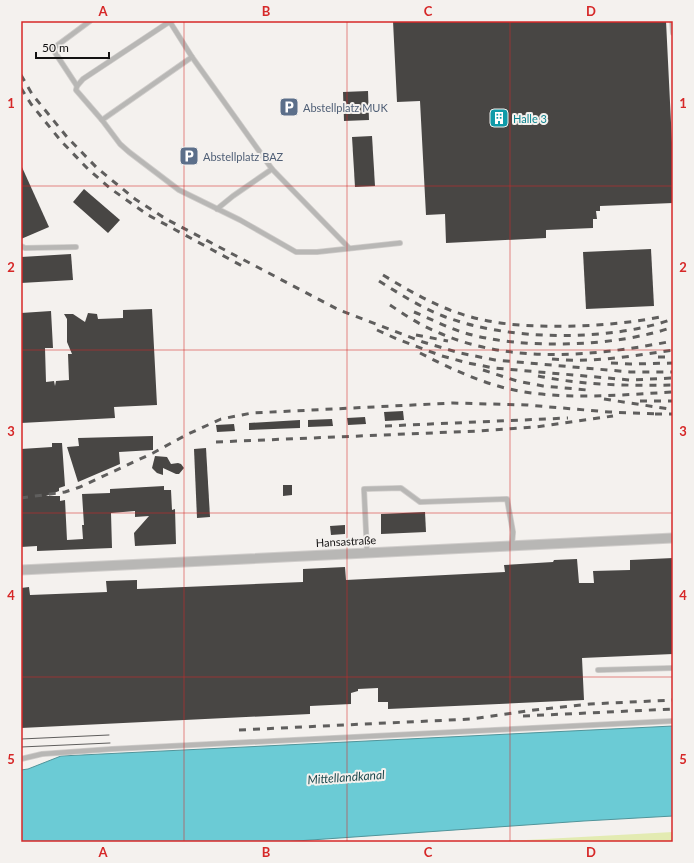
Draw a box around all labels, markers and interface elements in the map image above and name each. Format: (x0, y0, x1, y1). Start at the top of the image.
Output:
text: A (97, 3, 108, 19)
text: B (262, 3, 271, 19)
text: C (424, 3, 433, 19)
text: D (586, 3, 596, 19)
scale bar (36, 34, 109, 60)
text: 50 m (42, 40, 69, 55)
text: 1 (7, 95, 15, 111)
text: 1 (679, 95, 687, 111)
parking icon: Abstellplatz MUK (278, 96, 300, 118)
place label: Abstellplatz MUK (303, 101, 388, 114)
building icon: Halle 3 (488, 107, 510, 129)
place label: Halle 3 (513, 112, 547, 125)
parking icon: Abstellplatz BAZ (178, 145, 200, 167)
place label: Abstellplatz BAZ (203, 150, 284, 163)
text: 2 (7, 259, 15, 275)
text: 2 (679, 259, 687, 275)
text: 3 (7, 423, 15, 439)
text: 3 (679, 423, 687, 439)
street label: Hansastraße (316, 533, 377, 549)
text: 4 (7, 587, 15, 603)
text: 4 (679, 587, 687, 603)
text: 5 (7, 751, 15, 767)
text: 5 (679, 751, 687, 767)
water label: Mittellandkanal (307, 767, 385, 787)
text: A (97, 844, 108, 860)
text: B (262, 844, 271, 860)
text: C (424, 844, 433, 860)
text: D (586, 844, 596, 860)

